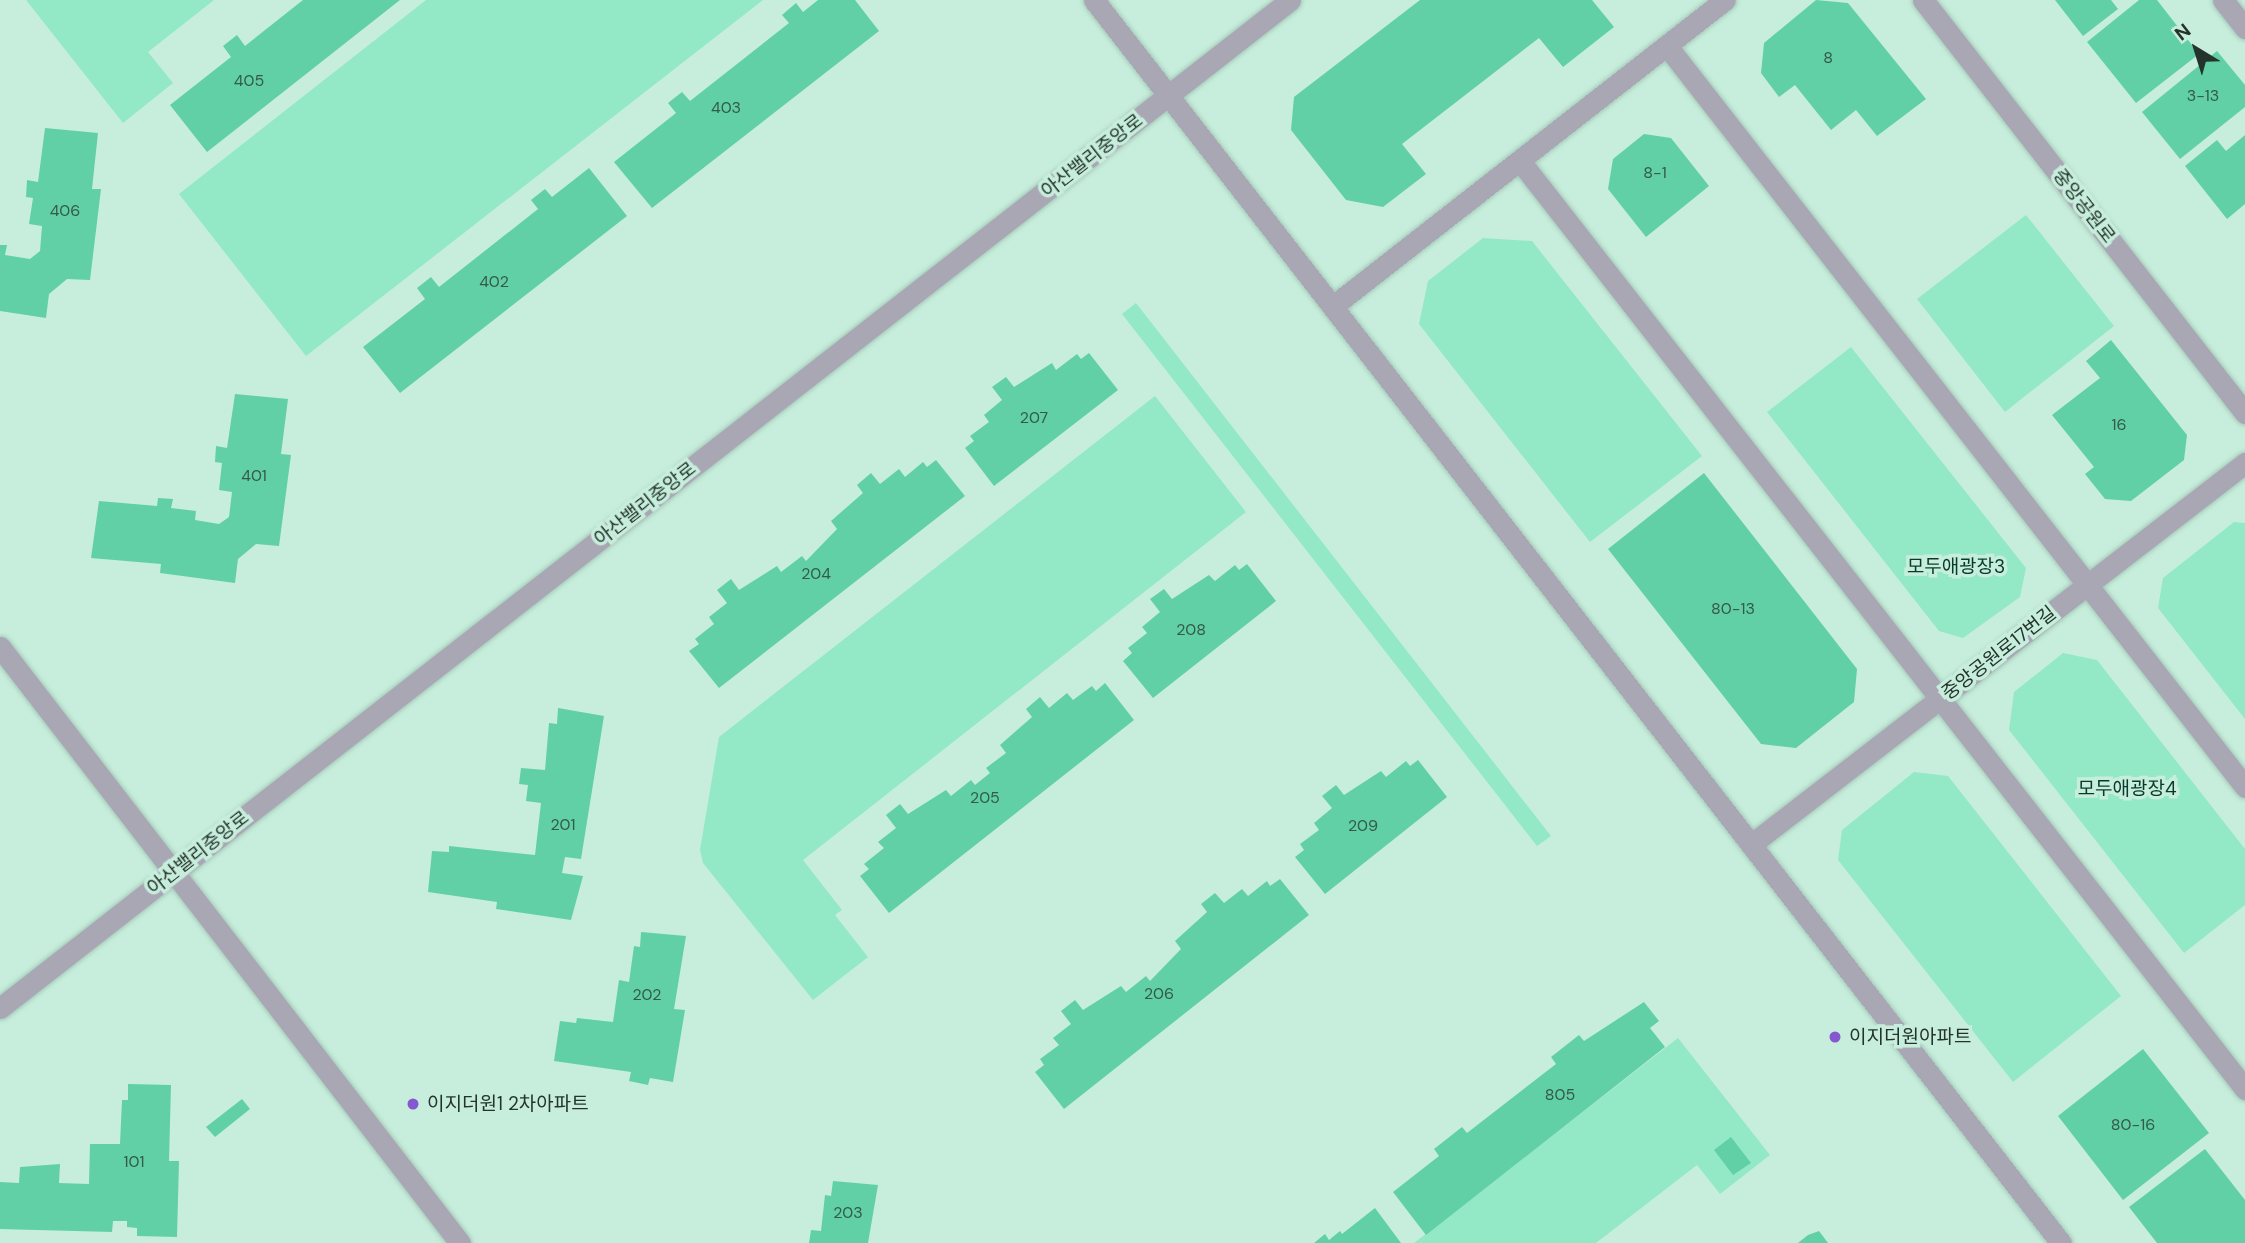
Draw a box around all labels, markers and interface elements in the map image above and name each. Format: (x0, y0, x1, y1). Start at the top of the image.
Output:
north arrow (2161, 14, 2231, 84)
text: N (2170, 18, 2196, 46)
house number: 8 (1823, 48, 1833, 68)
house number: 405 (234, 71, 264, 91)
house number: 3-13 (2187, 86, 2219, 106)
house number: 403 (711, 98, 741, 118)
street label: 아산밸리중앙로 (1037, 109, 1147, 203)
house number: 8-1 (1643, 163, 1667, 183)
street label: 중앙공원로 (2048, 165, 2120, 247)
house number: 406 (50, 201, 80, 221)
house number: 402 (479, 272, 509, 292)
house number: 207 (1020, 408, 1048, 428)
house number: 16 (2111, 415, 2127, 435)
street label: 아산밸리중앙로 (590, 457, 700, 551)
house number: 401 (241, 466, 267, 486)
park label: 모두애광장3 (1907, 556, 2005, 578)
house number: 204 (801, 564, 831, 584)
house number: 80-13 (1711, 599, 1755, 619)
street label: 중앙공원로17번길 (1937, 601, 2061, 705)
house number: 208 (1176, 620, 1206, 640)
park label: 모두애광장4 (2078, 778, 2176, 800)
house number: 205 (970, 788, 1000, 808)
street label: 아산밸리중앙로 (143, 806, 253, 900)
house number: 201 (551, 815, 575, 835)
house number: 209 (1348, 816, 1378, 836)
house number: 206 (1144, 984, 1174, 1004)
house number: 202 (632, 985, 662, 1005)
place label: 이지더원아파트 (1849, 1026, 1971, 1048)
marker: 이지더원아파트 (1827, 1029, 1843, 1045)
house number: 805 (1545, 1085, 1575, 1105)
place label: 이지더원1 2차아파트 (427, 1093, 589, 1115)
marker: 이지더원1 2차아파트 (405, 1096, 421, 1112)
house number: 80-16 (2111, 1115, 2155, 1135)
house number: 101 (124, 1152, 144, 1172)
house number: 203 (833, 1203, 863, 1223)

